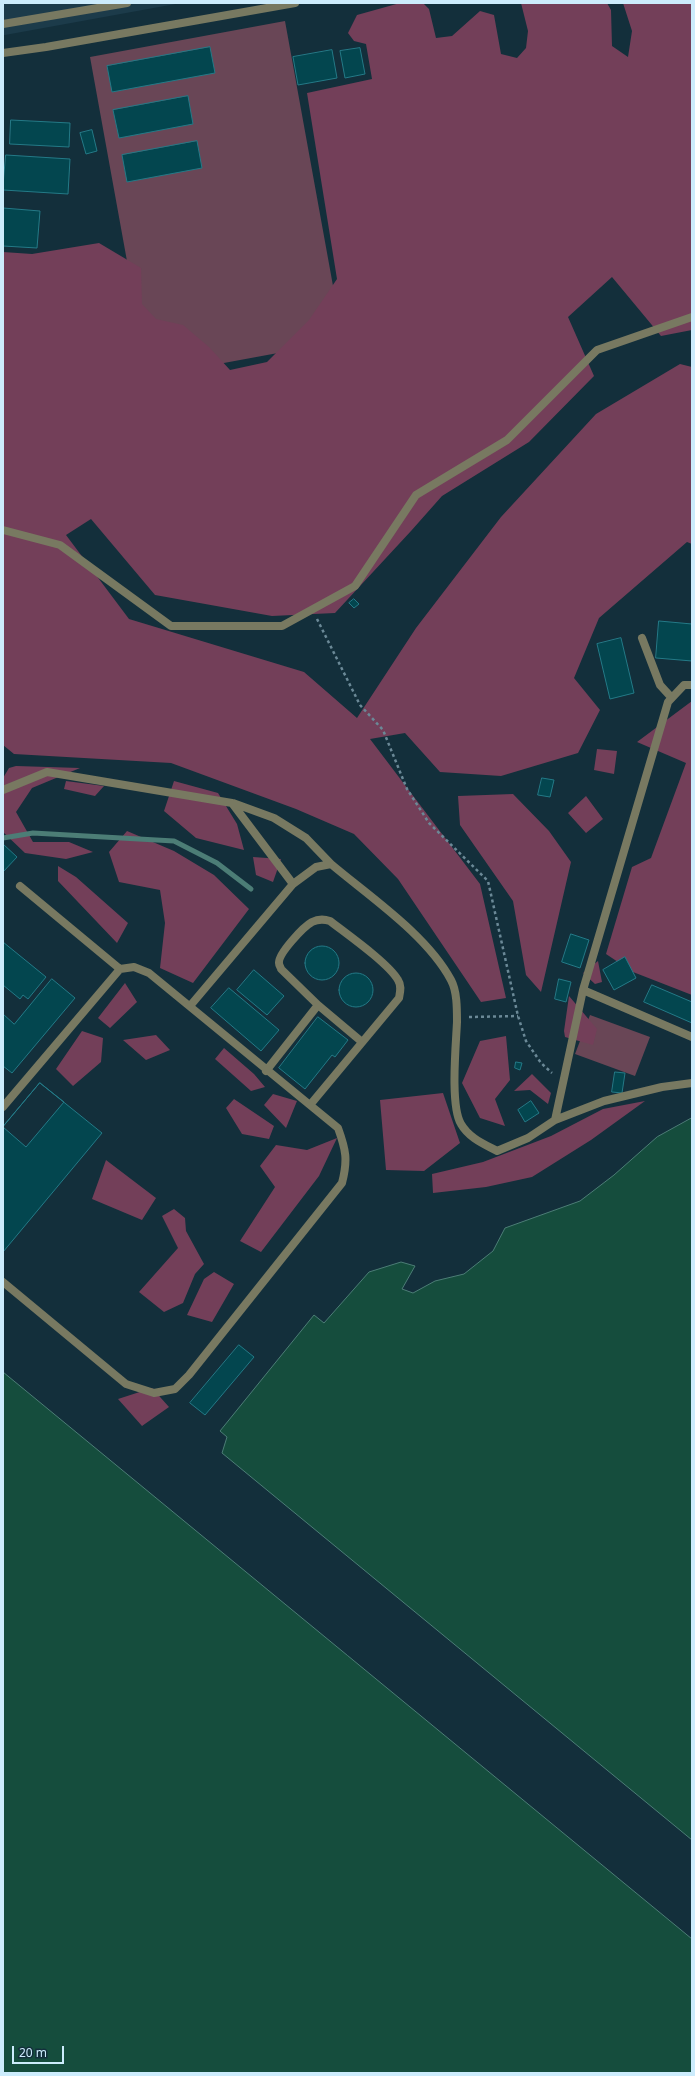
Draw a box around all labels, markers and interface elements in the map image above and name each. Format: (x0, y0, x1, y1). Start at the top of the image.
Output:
scale bar (14, 2038, 66, 2064)
text: 20 m (19, 2044, 47, 2061)

